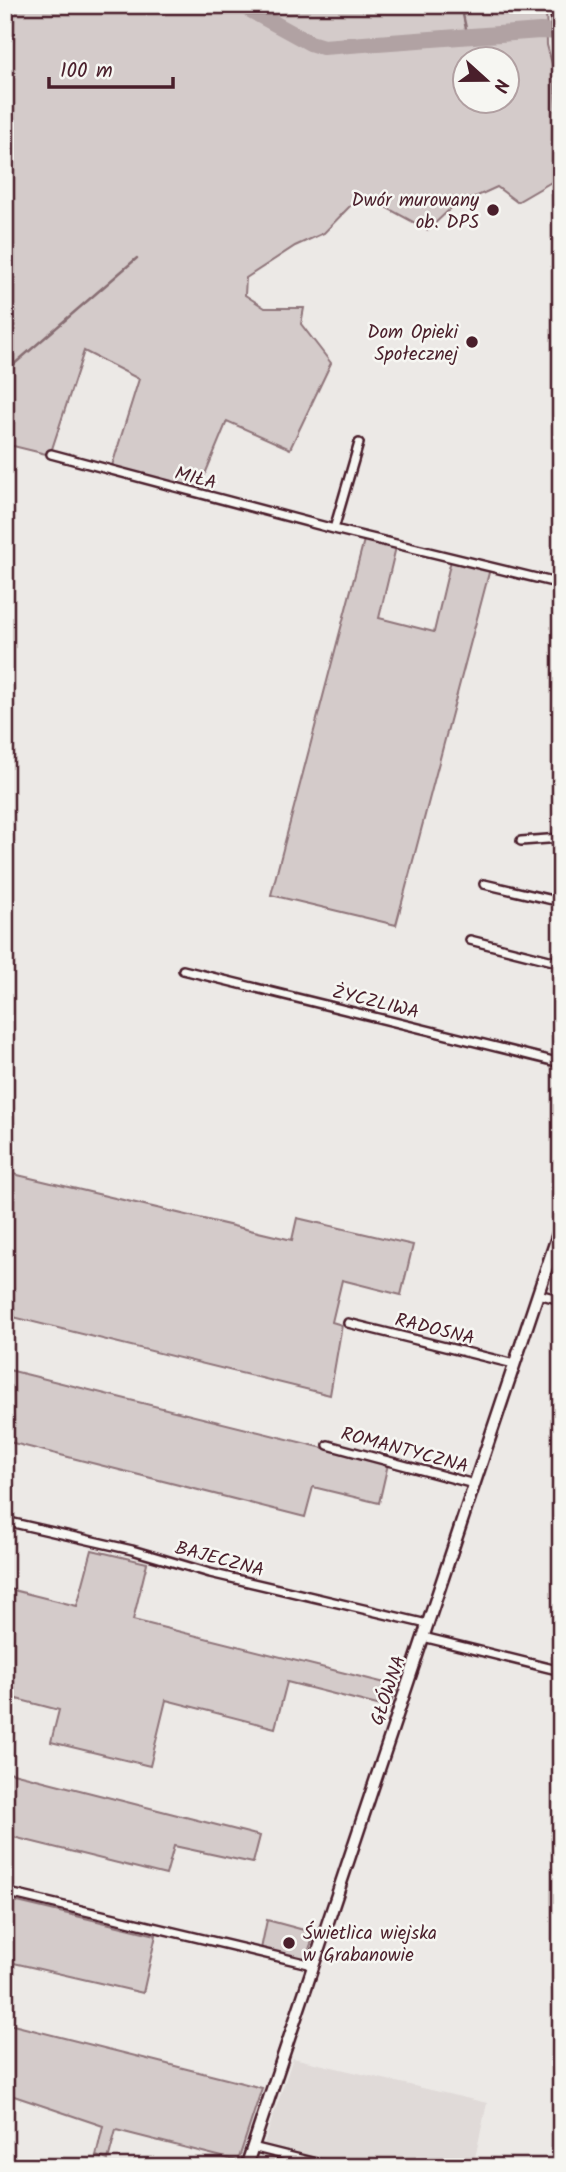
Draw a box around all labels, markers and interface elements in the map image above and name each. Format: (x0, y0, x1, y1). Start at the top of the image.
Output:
scale bar (49, 46, 173, 90)
north arrow (450, 46, 520, 116)
text: 100 m (60, 55, 113, 88)
text: N (484, 74, 516, 96)
place label: Dwór murowany ob. DPS (352, 186, 480, 238)
marker: Dwór murowany ob. DPS (485, 202, 501, 218)
place label: Dom Opieki Społecznej (367, 318, 459, 370)
marker: Dom Opieki Społecznej (464, 334, 480, 350)
street label: MIŁA (171, 459, 220, 499)
street label: ŻYCZLIWA (329, 978, 422, 1028)
street label: RADOSNA (392, 1306, 477, 1354)
street label: ROMANTYCZNA (337, 1420, 472, 1482)
street label: BAJECZNA (172, 1534, 267, 1586)
street label: GŁÓWNA (363, 1652, 415, 1730)
place label: Świetlica wiejska w Grabanowie (303, 1919, 437, 1971)
marker: Świetlica wiejska w Grabanowie (281, 1935, 297, 1951)

